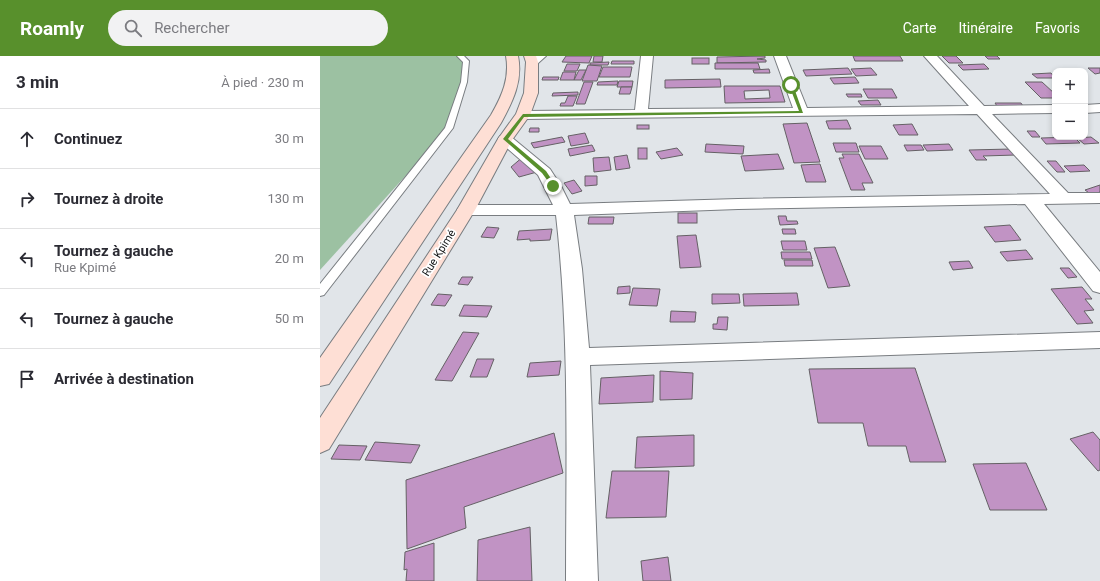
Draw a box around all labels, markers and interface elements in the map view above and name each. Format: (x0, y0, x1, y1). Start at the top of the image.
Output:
search box (108, 10, 388, 46)
text: Roamly (20, 17, 84, 40)
icon: search (122, 17, 144, 39)
text: Rechercher (154, 19, 229, 37)
text: Carte (903, 20, 936, 36)
text: Itinéraire (958, 20, 1013, 36)
text: Favoris (1035, 20, 1080, 36)
map controls (1052, 68, 1088, 140)
button: + (1052, 68, 1088, 104)
text: 3 min (16, 72, 59, 92)
text: À pied · 230 m (221, 75, 304, 90)
route start (782, 76, 800, 94)
button: − (1052, 104, 1088, 140)
icon: ahead (16, 128, 38, 150)
text: Continuez (54, 130, 122, 148)
text: 30 m (275, 131, 304, 146)
route end (544, 177, 562, 195)
icon: right (16, 188, 38, 210)
text: Tournez à droite (54, 190, 163, 208)
text: 130 m (267, 191, 304, 206)
street label: Rue Kpimé (420, 227, 459, 279)
text: Tournez à gauche (54, 242, 173, 260)
icon: left (16, 248, 38, 270)
text: 20 m (275, 251, 304, 266)
text: Rue Kpimé (54, 260, 116, 275)
icon: left (16, 308, 38, 330)
text: Tournez à gauche (54, 310, 173, 328)
text: 50 m (275, 311, 304, 326)
icon: arrive (16, 368, 38, 390)
text: Arrivée à destination (54, 370, 194, 388)

